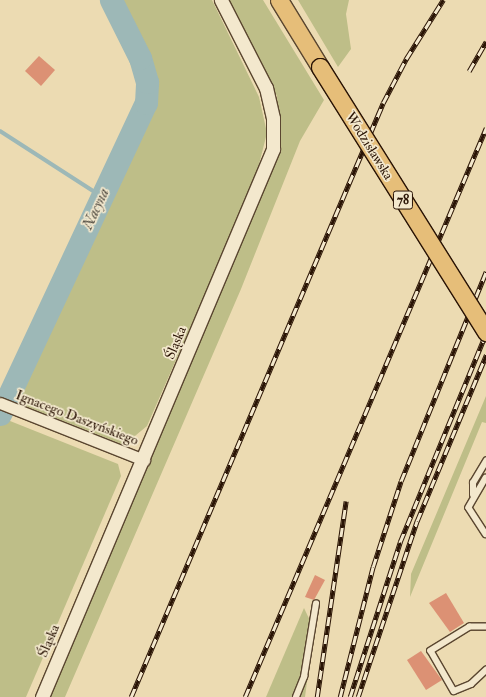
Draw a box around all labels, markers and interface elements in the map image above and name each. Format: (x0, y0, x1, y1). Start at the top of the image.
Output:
street label: Wodzisławska (342, 109, 396, 183)
water label: Nacyna (79, 186, 113, 232)
road number: 78 (392, 189, 414, 211)
street label: Śląska (162, 324, 190, 362)
street label: Ignacego Daszyńskiego (13, 387, 141, 449)
street label: Śląska (35, 622, 63, 660)

